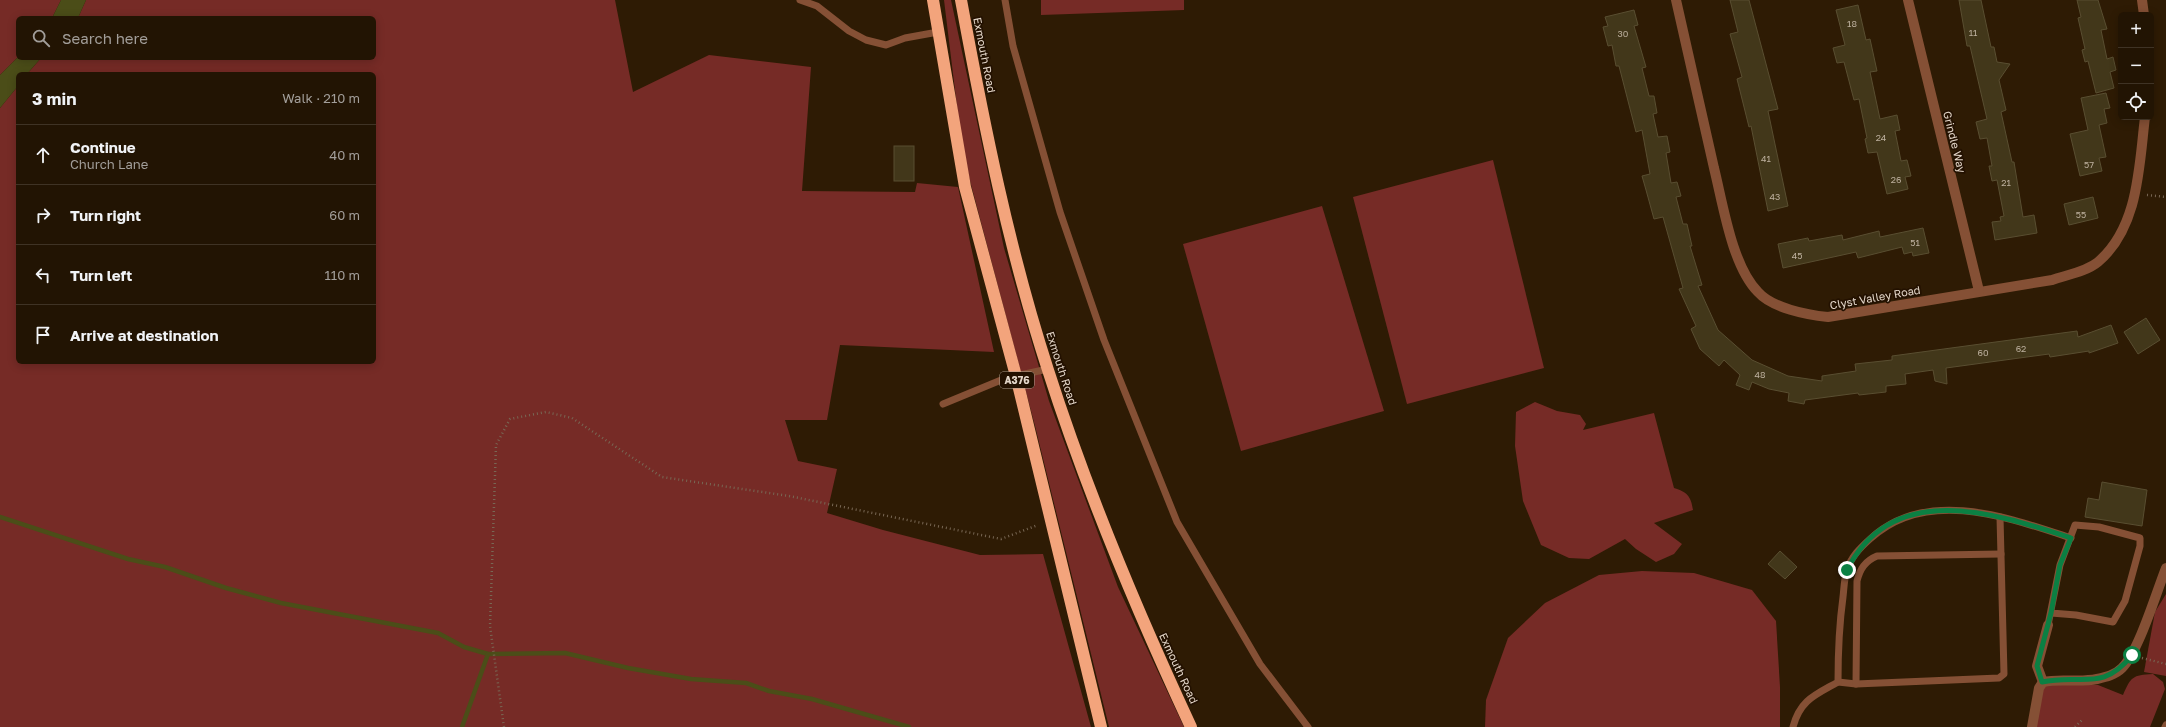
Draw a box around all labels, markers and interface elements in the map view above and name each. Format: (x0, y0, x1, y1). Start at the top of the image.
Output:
map controls (2118, 12, 2154, 120)
button: + (2118, 12, 2154, 48)
search box (16, 16, 376, 60)
street label: Exmouth Road (971, 16, 999, 94)
house number: 18 (1847, 18, 1857, 29)
icon: search (30, 27, 52, 49)
house number: 11 (1969, 27, 1978, 38)
house number: 30 (1618, 28, 1629, 39)
text: Search here (62, 29, 148, 47)
button: − (2118, 48, 2154, 84)
button: locate (2118, 84, 2154, 120)
text: 3 min (32, 88, 76, 109)
text: Walk · 210 m (282, 90, 360, 106)
street label: Grindle Way (1941, 110, 1969, 174)
house number: 24 (1876, 132, 1887, 143)
text: Continue (70, 138, 136, 156)
icon: ahead (32, 144, 54, 166)
text: 40 m (329, 147, 360, 163)
house number: 41 (1761, 153, 1772, 164)
text: Church Lane (70, 156, 148, 172)
house number: 57 (2084, 159, 2094, 170)
house number: 26 (1891, 174, 1901, 185)
house number: 21 (2001, 177, 2011, 188)
house number: 43 (1770, 191, 1780, 202)
icon: right (32, 204, 54, 226)
text: Turn right (70, 206, 141, 224)
text: 60 m (329, 207, 360, 223)
house number: 55 (2076, 209, 2086, 220)
house number: 51 (1910, 237, 1920, 248)
house number: 45 (1792, 250, 1802, 261)
icon: left (32, 264, 54, 286)
text: Turn left (70, 266, 132, 284)
text: 110 m (325, 267, 360, 283)
street label: Clyst Valley Road (1829, 283, 1921, 311)
icon: arrive (32, 324, 54, 346)
text: Arrive at destination (70, 326, 219, 344)
street label: Exmouth Road (1044, 330, 1080, 406)
house number: 62 (2016, 343, 2026, 354)
house number: 60 (1977, 347, 1989, 358)
house number: 48 (1755, 369, 1765, 380)
road number: A376 (1000, 372, 1034, 388)
route end (1838, 561, 1856, 579)
street label: Exmouth Road (1157, 631, 1201, 705)
route start (2123, 646, 2141, 664)

